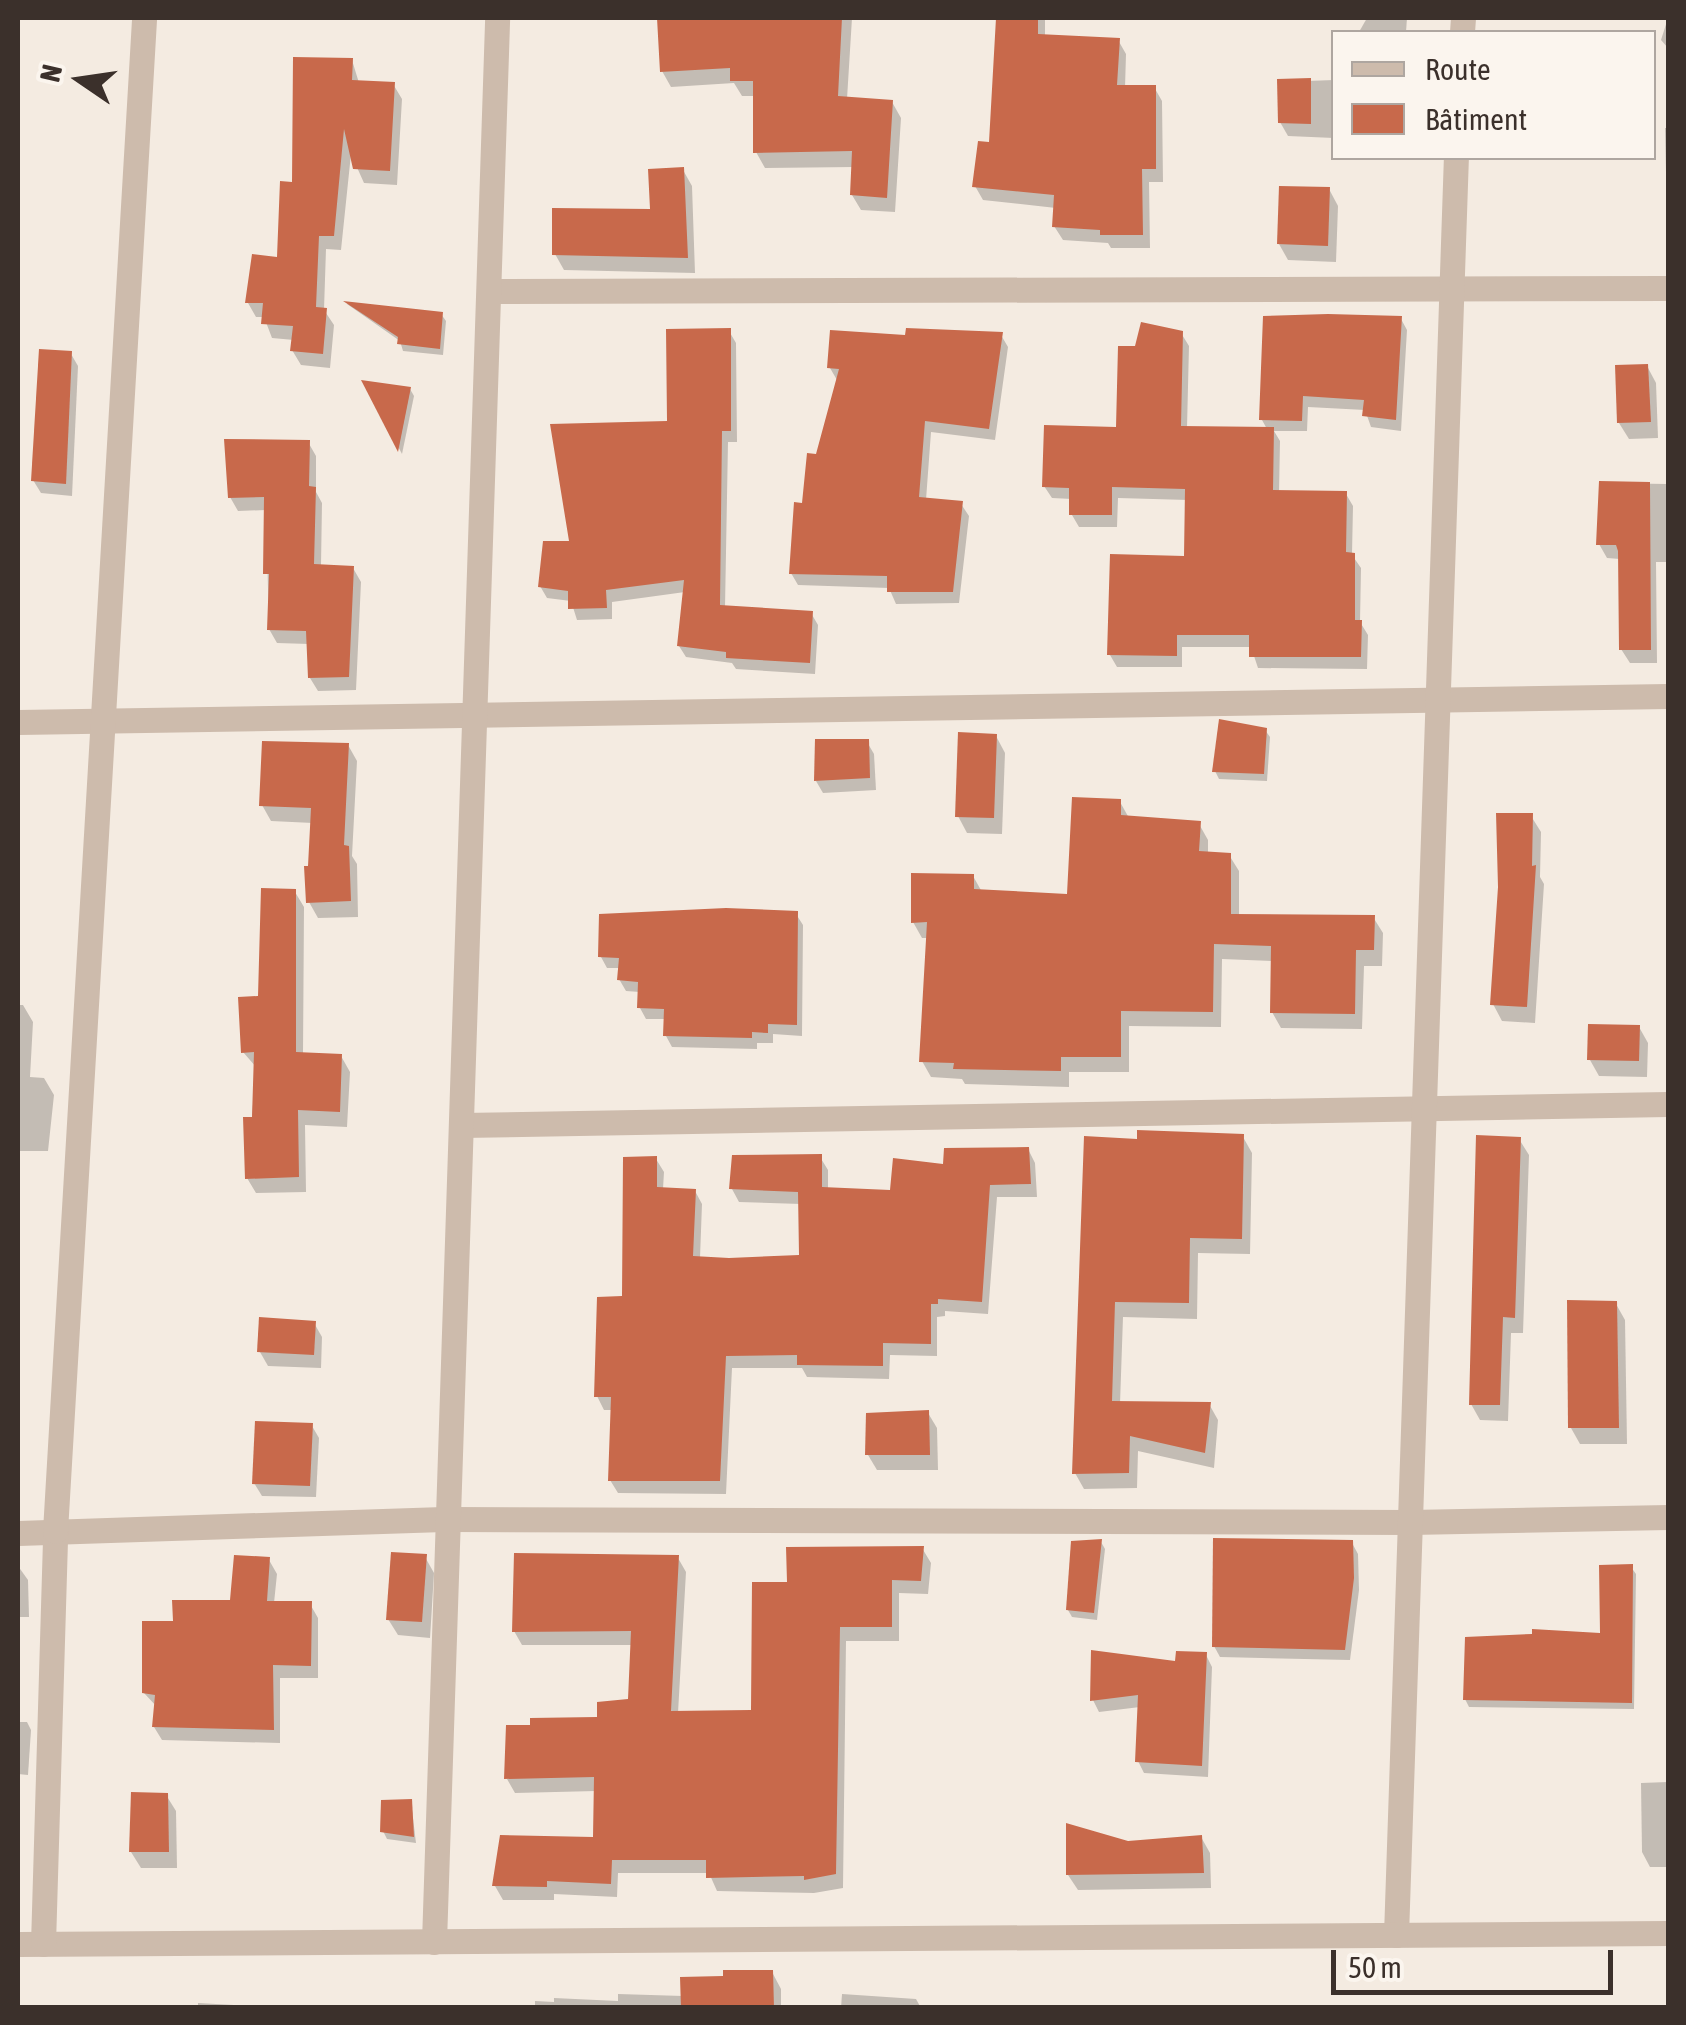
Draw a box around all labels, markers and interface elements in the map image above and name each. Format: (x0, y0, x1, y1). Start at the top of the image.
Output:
north arrow (30, 30, 130, 130)
legend (1331, 30, 1656, 160)
text: Route (1425, 52, 1491, 86)
text: N (33, 62, 68, 85)
text: Bâtiment (1425, 102, 1527, 136)
scale bar (1336, 1930, 1618, 1992)
text: 50 m (1348, 1950, 1402, 1984)

